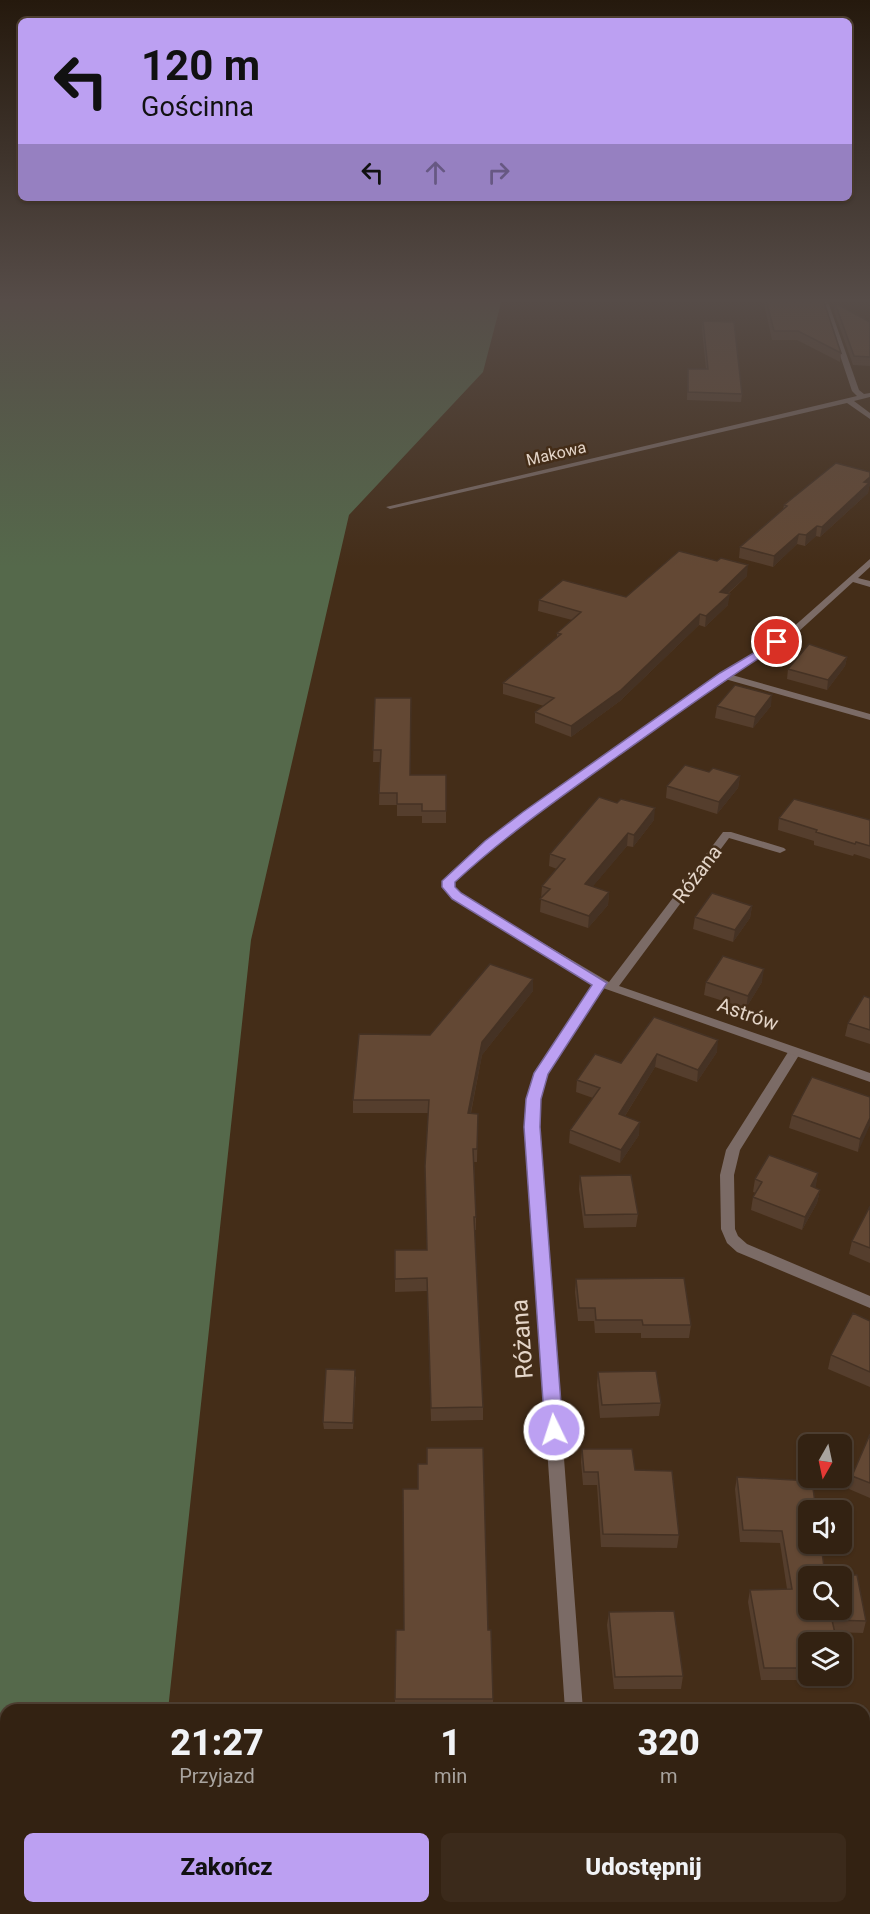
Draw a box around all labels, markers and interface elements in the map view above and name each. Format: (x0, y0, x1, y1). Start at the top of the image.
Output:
text: 120 m (141, 41, 260, 90)
icon: left (42, 42, 120, 120)
text: Gościnna (141, 91, 254, 123)
icon: left (356, 156, 389, 189)
icon: ahead (419, 156, 452, 189)
icon: right (482, 156, 515, 189)
street label: Makowa (524, 437, 588, 470)
pin (751, 616, 802, 667)
icon: arrive (760, 625, 793, 658)
street label: Różana (667, 840, 727, 908)
street label: Astrów (714, 992, 782, 1036)
street label: Różana (505, 1298, 539, 1380)
position arrow (522, 1398, 586, 1462)
north arrow (798, 1434, 852, 1488)
map controls (798, 1434, 852, 1686)
button: sound (798, 1500, 852, 1554)
button: search (798, 1566, 852, 1620)
button: layers (798, 1632, 852, 1686)
text: 21:27 (170, 1722, 264, 1764)
text: 1 (440, 1722, 461, 1764)
text: 320 (638, 1722, 700, 1764)
text: Przyjazd (179, 1764, 255, 1788)
text: min (434, 1764, 467, 1788)
text: m (660, 1764, 677, 1788)
button: Zakończ (24, 1833, 429, 1902)
button: Udostępnij (441, 1833, 846, 1902)

